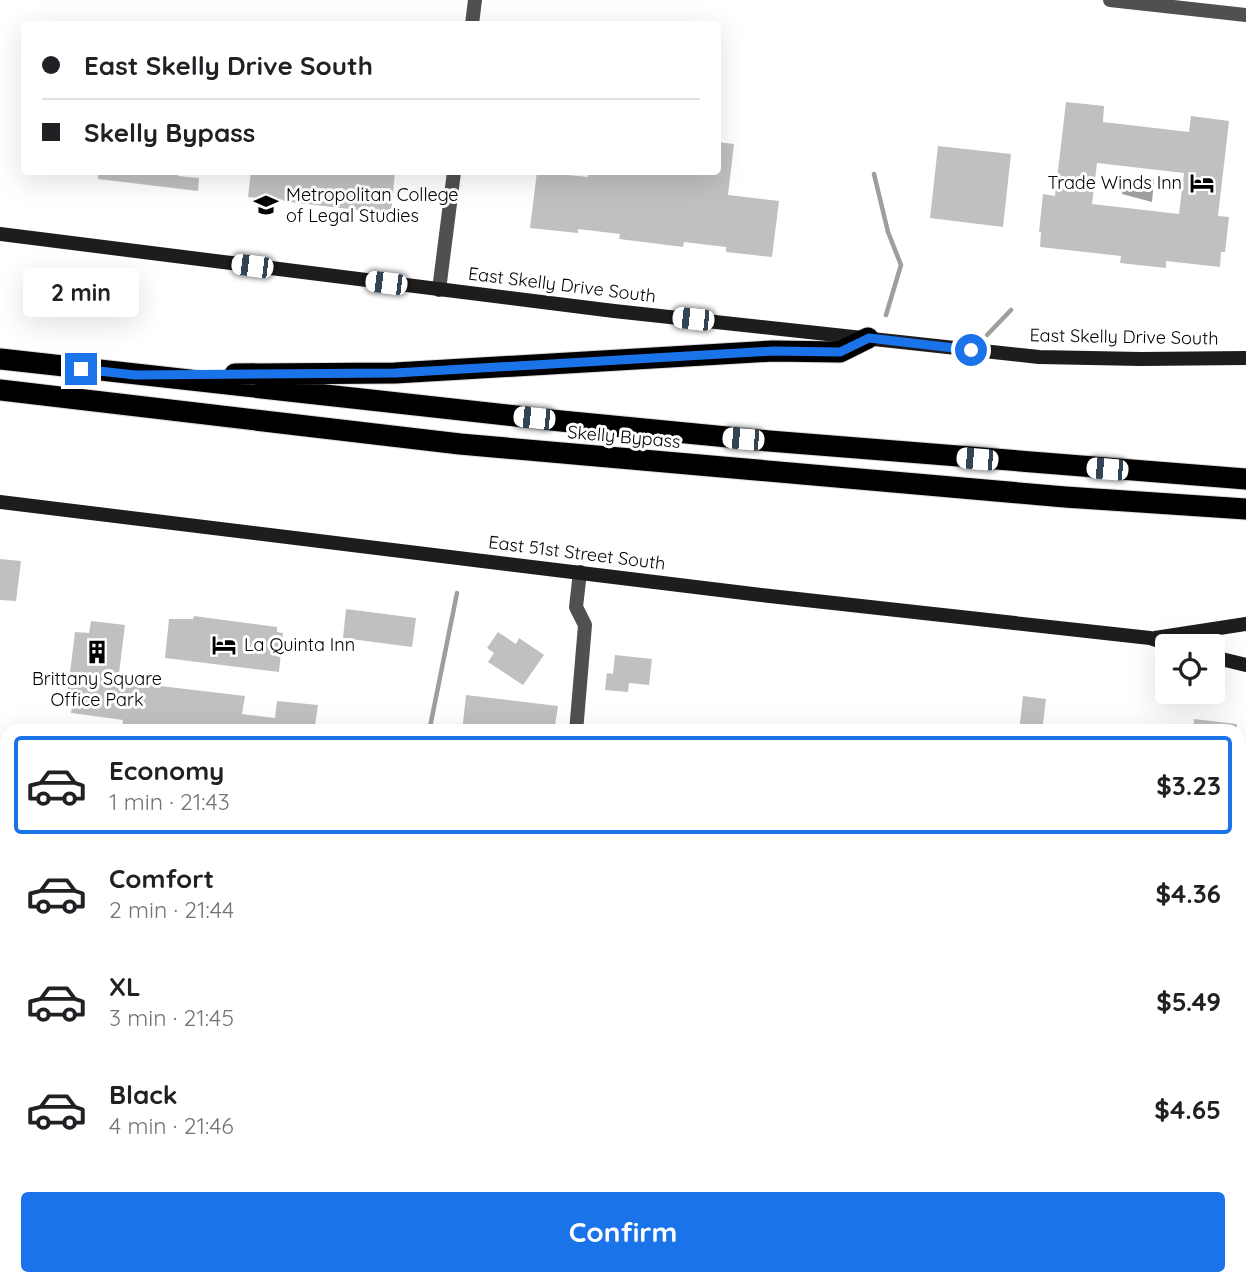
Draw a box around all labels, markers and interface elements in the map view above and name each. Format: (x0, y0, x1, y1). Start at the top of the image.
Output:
text: East Skelly Drive South (84, 49, 373, 82)
text: Skelly Bypass (84, 116, 255, 149)
hotel icon: Trade Winds Inn (1188, 169, 1216, 197)
place label: Trade Winds Inn (1047, 171, 1182, 194)
place label: Metropolitan College of Legal Studies (286, 183, 459, 227)
school or university icon: Metropolitan College of Legal Studies (252, 191, 280, 219)
car (230, 253, 275, 279)
street label: East Skelly Drive South (467, 262, 657, 307)
callout: 2 min (23, 268, 139, 316)
car (364, 270, 409, 296)
text: 2 min (51, 278, 111, 307)
car (672, 306, 715, 332)
street label: East Skelly Drive South (1029, 323, 1219, 350)
route start (955, 334, 987, 366)
route end (65, 353, 97, 385)
car (513, 405, 556, 431)
street label: Skelly Bypass (567, 420, 681, 453)
car (722, 427, 765, 451)
car (956, 447, 999, 471)
car (1086, 457, 1129, 481)
street label: East 51st Street South (487, 530, 667, 575)
hotel icon: La Quinta Inn (210, 631, 238, 659)
place label: La Quinta Inn (244, 633, 355, 656)
map controls (1155, 634, 1225, 704)
button: locate (1155, 634, 1225, 704)
building icon: Brittany Square Office Park (83, 638, 111, 666)
place label: Brittany Square Office Park (32, 667, 162, 711)
icon: car (25, 754, 88, 817)
text: Economy (109, 754, 224, 787)
text: $3.23 (1156, 769, 1221, 802)
text: 1 min · 21:43 (109, 787, 230, 816)
icon: car (25, 862, 88, 925)
text: Comfort (109, 862, 214, 895)
text: $4.36 (1155, 877, 1221, 910)
text: 2 min · 21:44 (109, 895, 234, 924)
icon: car (25, 970, 88, 1033)
text: XL (109, 970, 141, 1003)
text: $5.49 (1156, 985, 1221, 1018)
text: 3 min · 21:45 (109, 1003, 234, 1032)
icon: car (25, 1078, 88, 1141)
text: Black (109, 1078, 178, 1111)
text: $4.65 (1154, 1093, 1221, 1126)
text: 4 min · 21:46 (109, 1111, 234, 1140)
button: Confirm (21, 1192, 1225, 1272)

